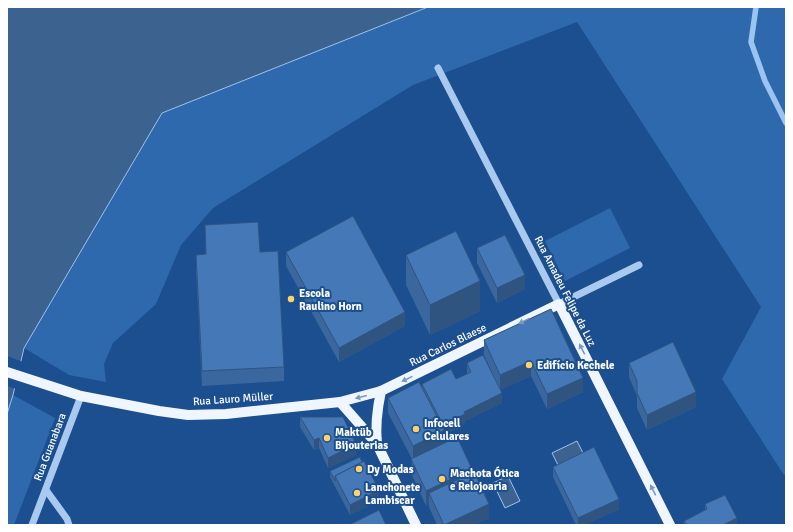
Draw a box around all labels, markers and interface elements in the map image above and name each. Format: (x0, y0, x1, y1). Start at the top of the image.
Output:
street label: Rua Amadeu Felipe da Luz (531, 234, 599, 348)
place label: Escola Raulino Horn (299, 287, 362, 313)
marker: Escola Raulino Horn (286, 294, 296, 304)
one-way arrow (518, 318, 530, 324)
street label: Rua Carlos Blaese (407, 321, 489, 369)
one-way arrow (578, 343, 585, 355)
place label: Edifício Kechele (537, 359, 615, 372)
marker: Edifício Kechele (524, 360, 534, 370)
one-way arrow (402, 376, 413, 382)
street label: Rua Lauro Müller (193, 390, 273, 408)
one-way arrow (355, 394, 367, 400)
street label: Rua Guanabara (31, 411, 69, 483)
place label: Infocell Celulares (424, 417, 469, 443)
marker: Infocell Celulares (411, 424, 421, 434)
place label: Maktüb Bijouterias (335, 426, 388, 452)
marker: Maktüb Bijouterias (322, 433, 332, 443)
place label: Dy Modas (367, 463, 414, 476)
marker: Dy Modas (354, 464, 364, 474)
place label: Machota Ótica e Relojoaria (450, 466, 520, 493)
marker: Machota Ótica e Relojoaria (437, 474, 447, 484)
place label: Lanchonete Lambiscar (365, 481, 421, 507)
one-way arrow (650, 484, 656, 496)
marker: Lanchonete Lambiscar (352, 488, 362, 498)

